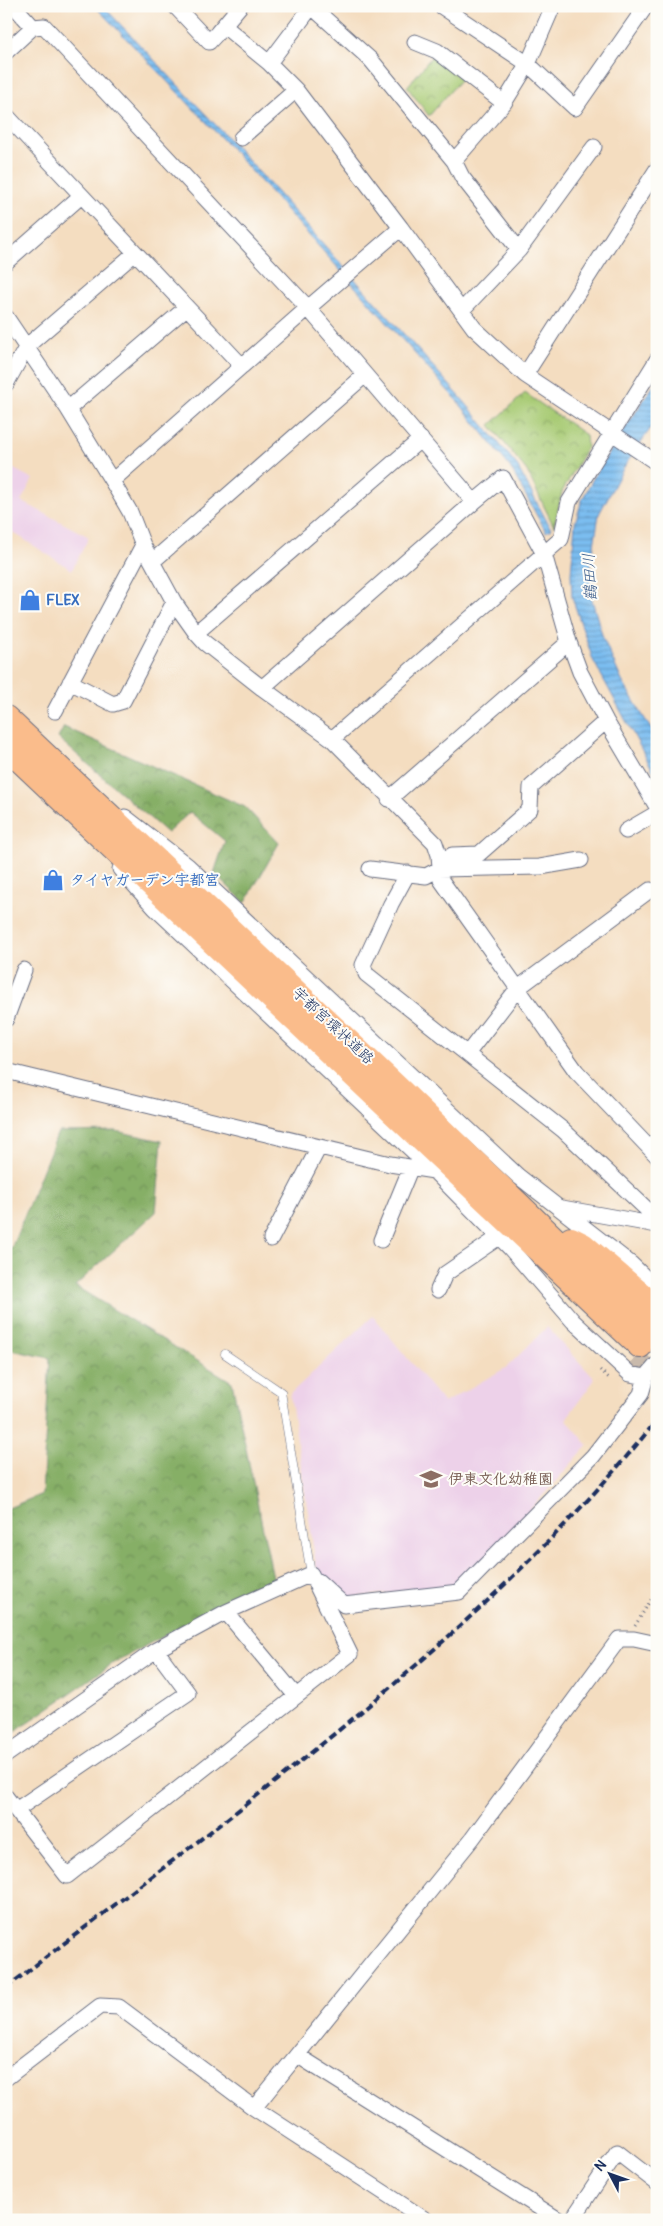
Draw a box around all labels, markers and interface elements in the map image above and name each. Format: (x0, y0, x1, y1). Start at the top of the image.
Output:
water label: 鶴田川 (579, 553, 601, 601)
shop icon: FLEX (17, 587, 43, 613)
place label: FLEX (46, 591, 80, 610)
shop icon: タイヤガーデン宇都宮 (40, 867, 66, 893)
place label: タイヤガーデン宇都宮 (70, 871, 219, 890)
street label: 宇都宮環状道路 (288, 983, 378, 1069)
school or university icon: 伊東文化幼稚園 (418, 1466, 444, 1492)
place label: 伊東文化幼稚園 (448, 1470, 553, 1489)
north arrow (586, 2148, 636, 2198)
text: N (591, 2157, 610, 2175)

